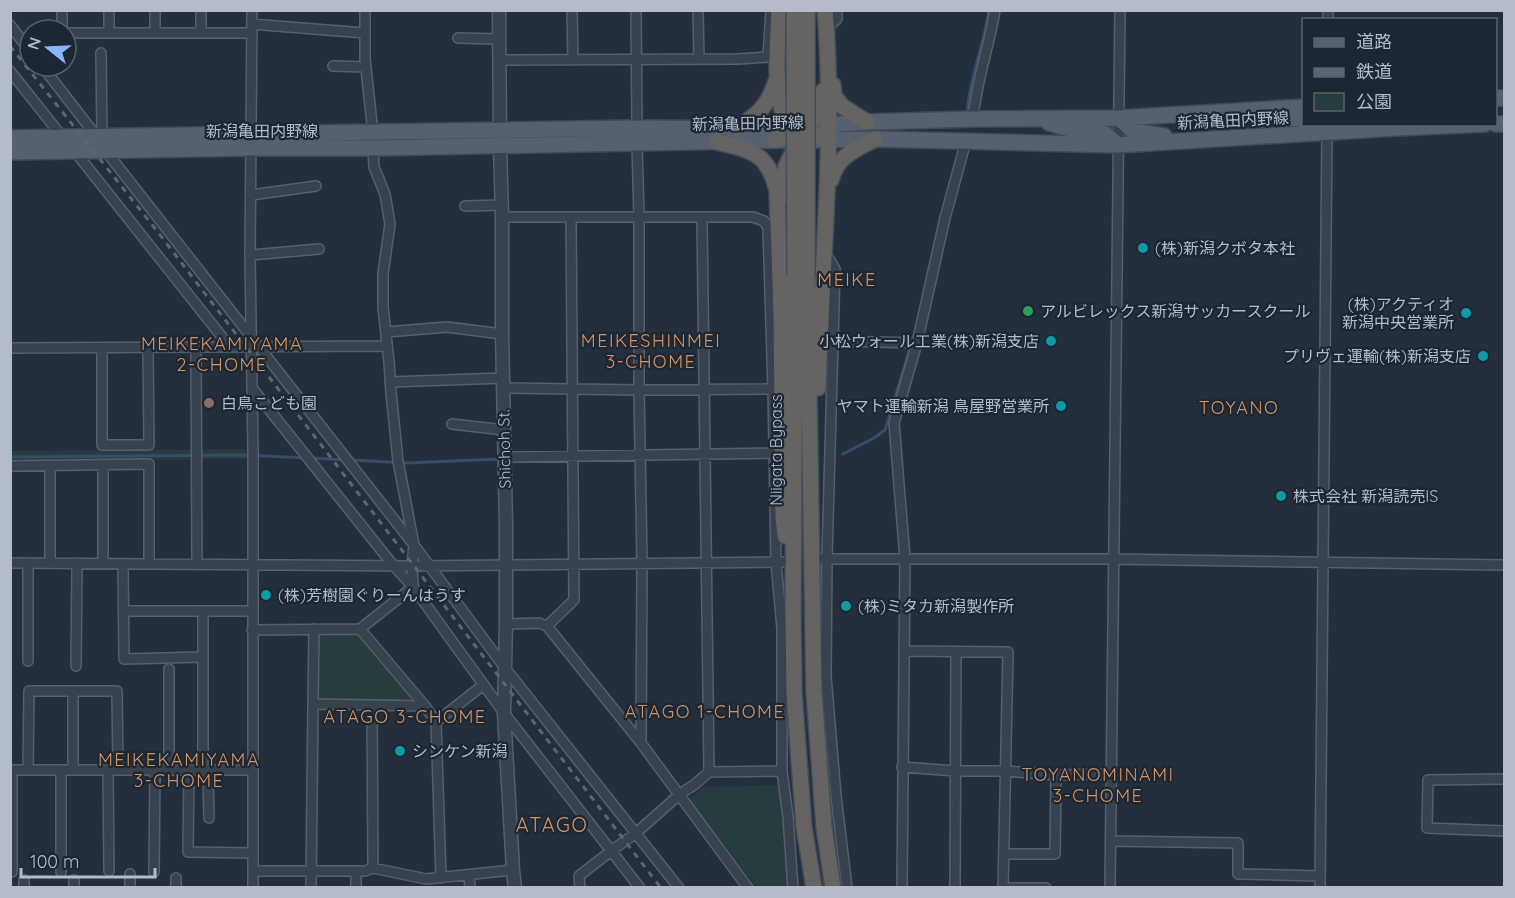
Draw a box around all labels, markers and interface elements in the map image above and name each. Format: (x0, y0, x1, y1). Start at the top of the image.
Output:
north arrow (18, 18, 78, 78)
legend (1302, 18, 1497, 126)
text: 道路 (1356, 30, 1392, 53)
text: N (22, 35, 45, 52)
text: 鉄道 (1356, 60, 1392, 83)
text: 公園 (1356, 90, 1392, 113)
street label: 新潟亀田内野線 (1177, 107, 1289, 133)
street label: 新潟亀田内野線 (692, 112, 804, 134)
street label: 新潟亀田内野線 (206, 121, 318, 141)
place label: (株)新潟クボタ本社 (1155, 238, 1295, 258)
marker: (株)新潟クボタ本社 (1136, 241, 1150, 255)
district label: MEIKE (817, 268, 877, 291)
place label: (株)アクティオ 新潟中央営業所 (1342, 294, 1454, 332)
place label: アルビレックス新潟サッカースクール (1040, 301, 1311, 321)
marker: アルビレックス新潟サッカースクール (1021, 304, 1035, 318)
marker: (株)アクティオ 新潟中央営業所 (1459, 306, 1473, 320)
district label: MEIKESHINMEI 3-CHOME (581, 329, 721, 373)
place label: 小松ウォール工業(株)新潟支店 (819, 331, 1039, 351)
district label: MEIKEKAMIYAMA 2-CHOME (141, 332, 303, 376)
marker: 小松ウォール工業(株)新潟支店 (1044, 334, 1058, 348)
place label: プリヴェ運輸(株)新潟支店 (1283, 346, 1471, 366)
marker: プリヴェ運輸(株)新潟支店 (1476, 349, 1490, 363)
place label: 白鳥こども園 (221, 393, 317, 413)
street label: Niigata Bypass (766, 394, 786, 506)
marker: 白鳥こども園 (202, 396, 216, 410)
place label: ヤマト運輸新潟 鳥屋野営業所 (837, 396, 1049, 416)
district label: TOYANO (1199, 396, 1279, 419)
marker: ヤマト運輸新潟 鳥屋野営業所 (1054, 399, 1068, 413)
street label: Shichoh St. (493, 409, 515, 489)
place label: 株式会社 新潟読売IS (1293, 486, 1438, 506)
marker: 株式会社 新潟読売IS (1274, 489, 1288, 503)
place label: (株)芳樹園ぐりーんはうす (278, 585, 466, 605)
marker: (株)芳樹園ぐりーんはうす (259, 588, 273, 602)
place label: (株)ミタカ新潟製作所 (858, 596, 1014, 616)
marker: (株)ミタカ新潟製作所 (839, 599, 853, 613)
district label: ATAGO 1-CHOME (625, 700, 785, 723)
district label: ATAGO 3-CHOME (323, 705, 487, 728)
place label: シンケン新潟 (412, 741, 508, 761)
marker: シンケン新潟 (393, 744, 407, 758)
district label: MEIKEKAMIYAMA 3-CHOME (98, 748, 260, 792)
district label: TOYANOMINAMI 3-CHOME (1021, 763, 1175, 807)
district label: ATAGO (516, 812, 588, 837)
scale bar (21, 841, 154, 879)
text: 100 m (30, 850, 79, 873)

